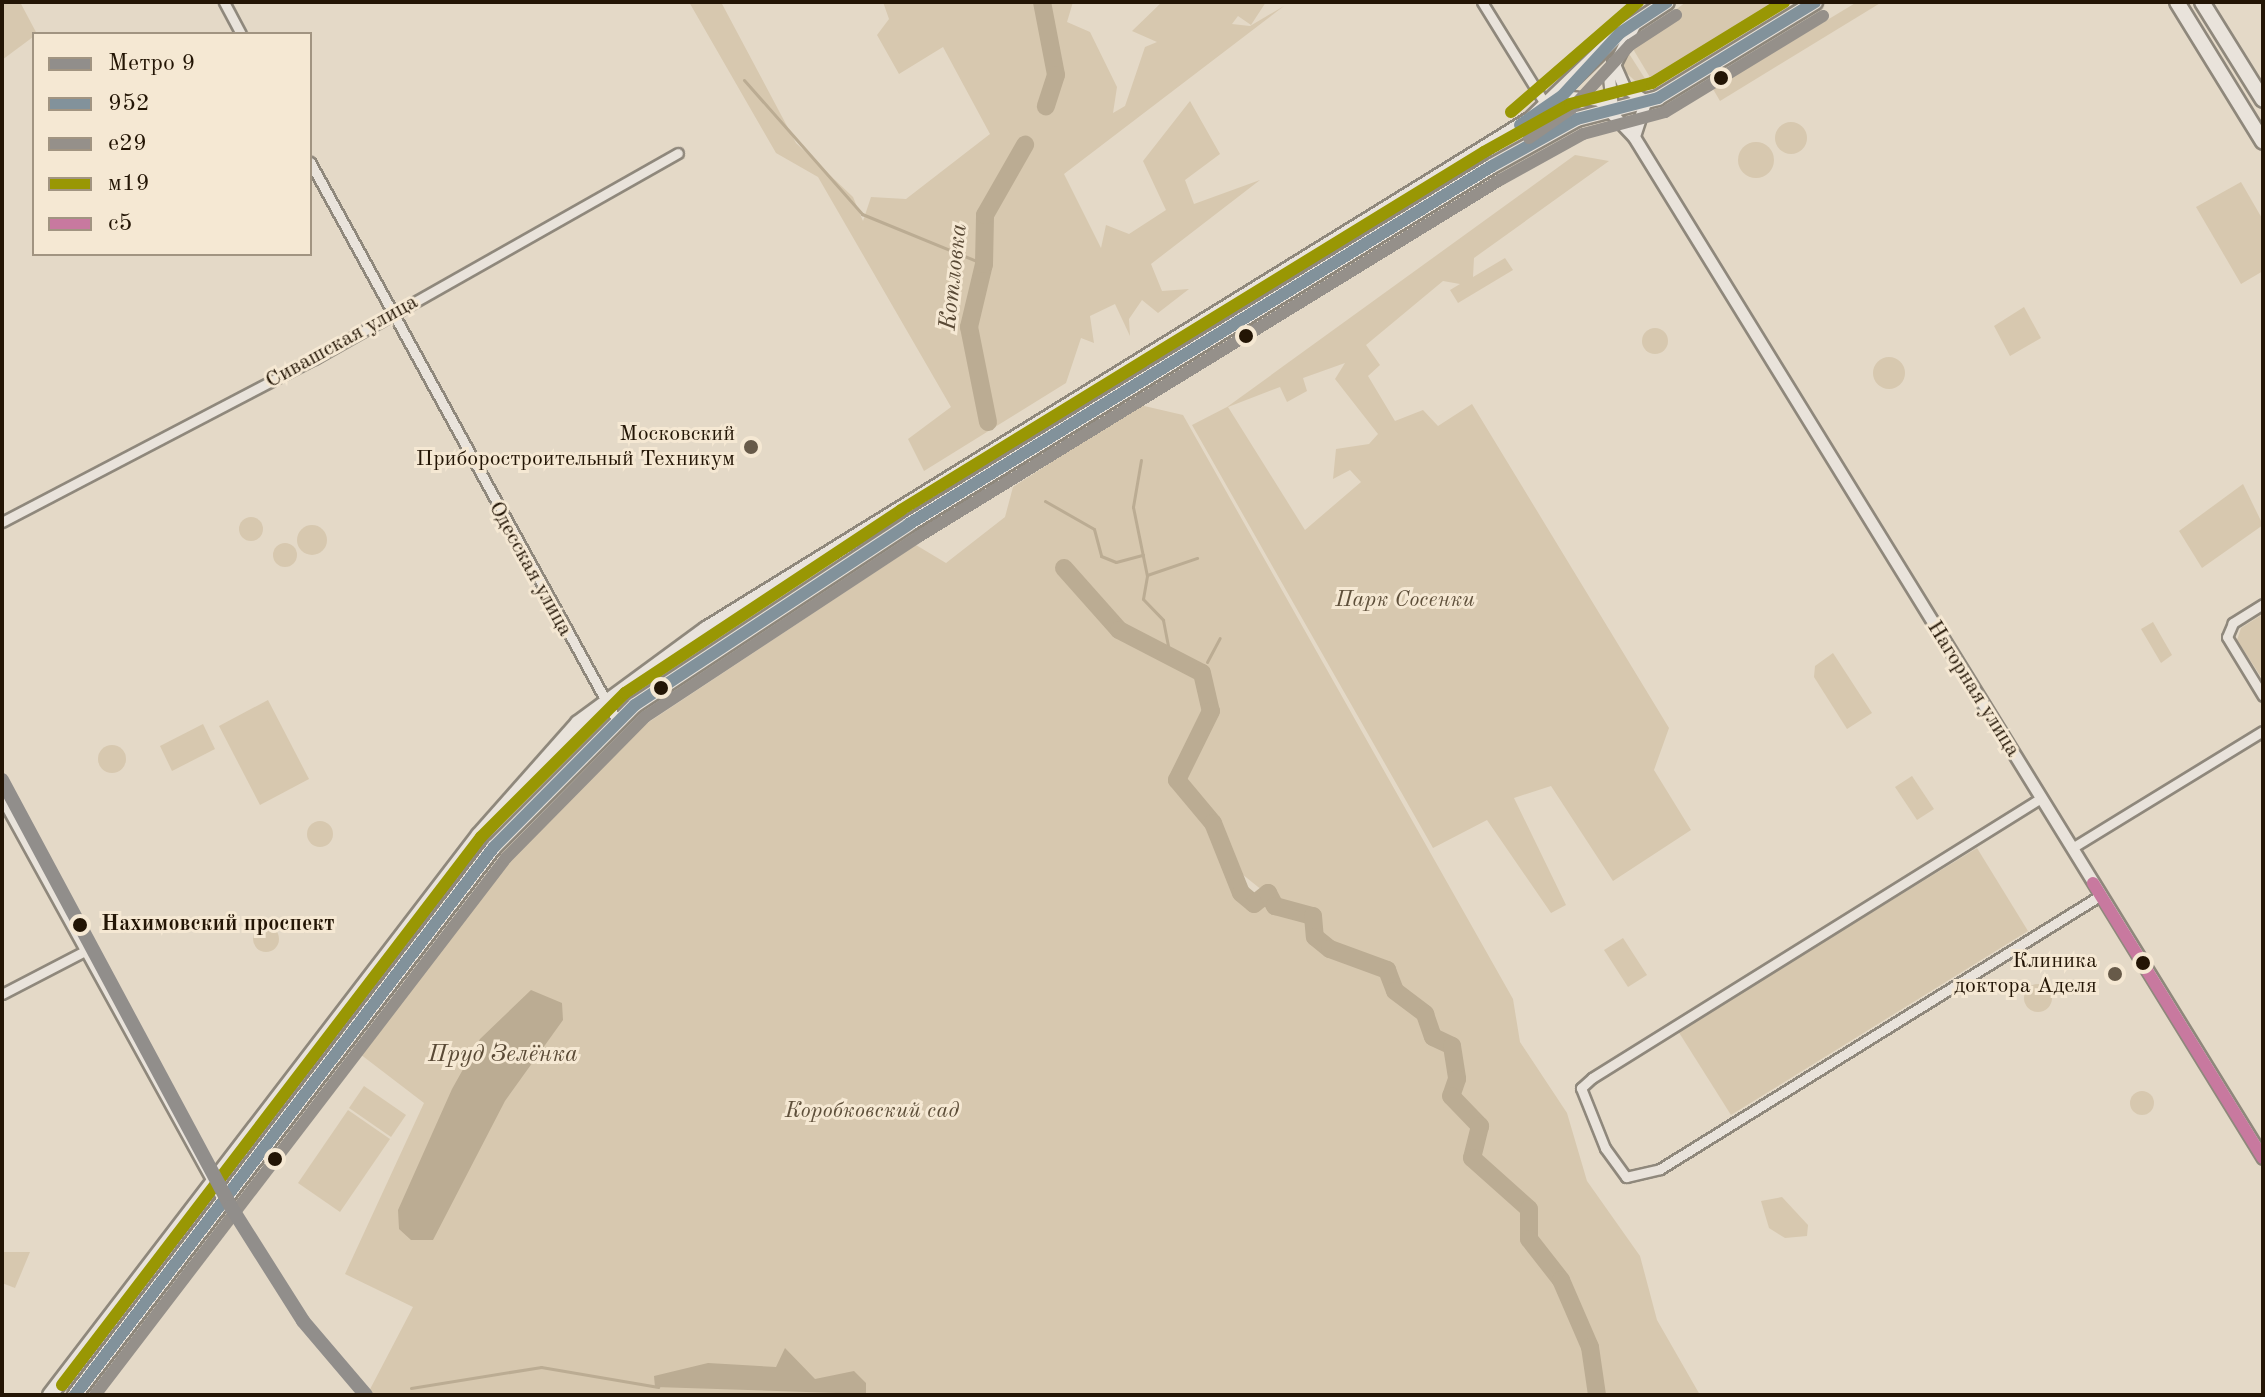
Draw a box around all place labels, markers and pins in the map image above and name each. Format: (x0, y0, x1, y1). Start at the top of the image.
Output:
unlabelled marker (1713, 70, 1729, 86)
unlabelled marker (1238, 328, 1254, 344)
place label: Московский Приборостроительный Техникум (416, 421, 735, 472)
marker: Московский Приборостроительный Техникум (742, 438, 760, 456)
unlabelled marker (653, 680, 669, 696)
marker: Нахимовский проспект (66, 911, 94, 939)
place label: Нахимовский проспект (101, 912, 335, 938)
place label: Клиника доктора Аделя (1954, 948, 2097, 1000)
unlabelled marker (2135, 955, 2151, 971)
marker: Клиника доктора Аделя (2104, 963, 2126, 985)
unlabelled marker (267, 1151, 283, 1167)

